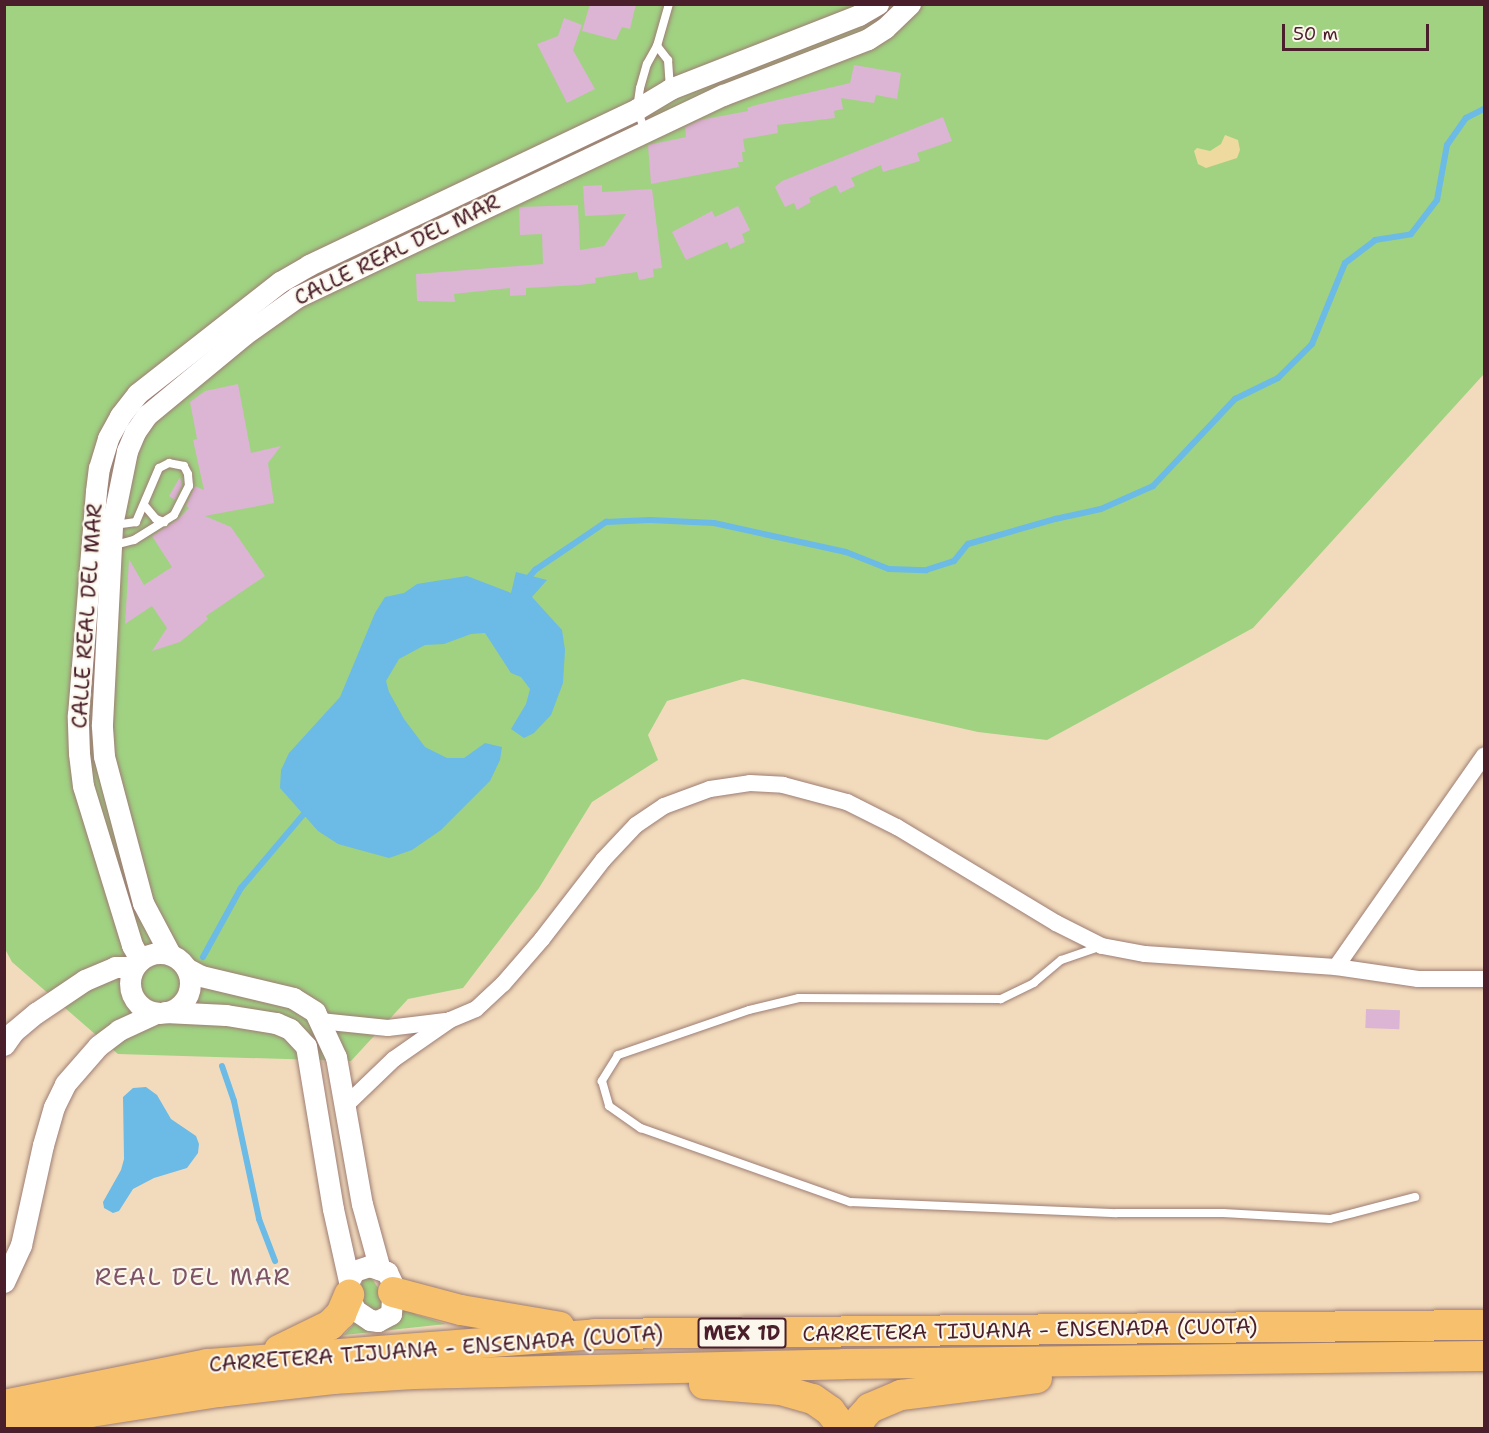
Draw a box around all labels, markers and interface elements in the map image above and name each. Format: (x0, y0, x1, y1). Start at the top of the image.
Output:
scale bar (1285, 12, 1432, 50)
text: 50 m (1293, 22, 1338, 46)
street label: CALLE REAL DEL MAR (290, 189, 504, 311)
street label: CALLE REAL DEL MAR (67, 503, 107, 729)
district label: REAL DEL MAR (95, 1264, 291, 1292)
street label: CARRETERA TIJUANA - ENSENADA (CUOTA) (802, 1313, 1258, 1347)
road number: MEX 1D (697, 1316, 787, 1350)
street label: CARRETERA TIJUANA - ENSENADA (CUOTA) (208, 1321, 664, 1377)

